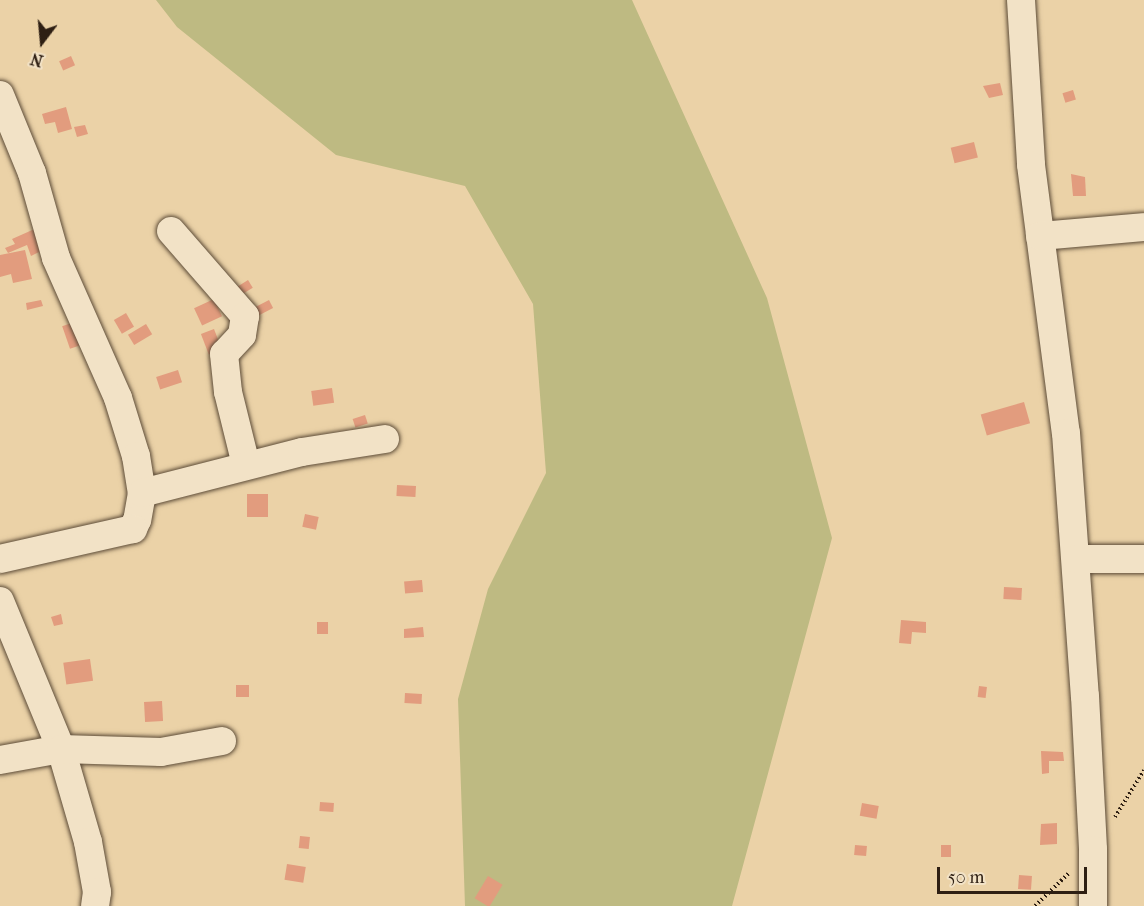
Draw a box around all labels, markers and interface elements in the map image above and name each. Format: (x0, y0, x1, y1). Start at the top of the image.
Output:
north arrow (12, 12, 72, 72)
text: N (28, 49, 45, 71)
scale bar (940, 855, 1090, 893)
text: 50 m (948, 867, 984, 888)

